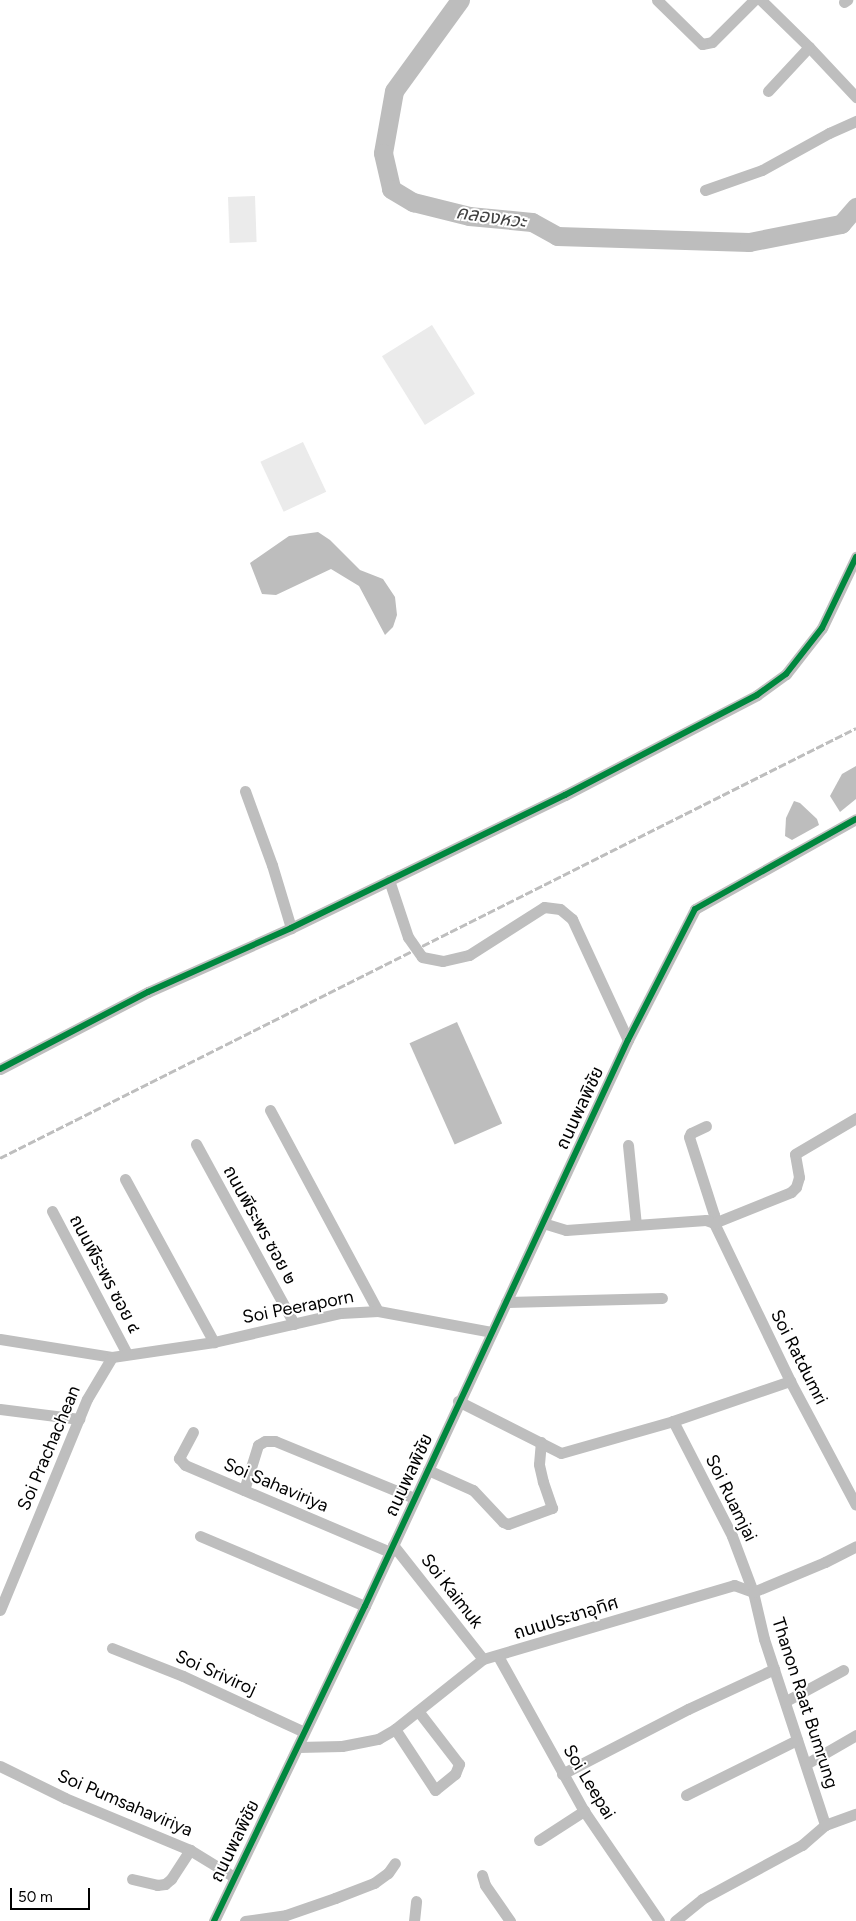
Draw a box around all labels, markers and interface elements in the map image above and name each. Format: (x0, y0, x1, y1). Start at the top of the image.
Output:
water label: คลองหวะ (454, 201, 528, 233)
street label: ถนนพลพิชัย (551, 1063, 609, 1153)
street label: ถนนพีระพร ซอย ๒ (218, 1162, 302, 1288)
street label: ถนนพีระพร ซอย ๔ (65, 1211, 145, 1337)
street label: Soi Peeraporn (241, 1286, 355, 1328)
street label: Soi Ratdumri (766, 1306, 832, 1408)
street label: Soi Prachachean (13, 1382, 85, 1514)
street label: ถนนพลพิชัย (380, 1430, 438, 1520)
street label: Soi Ruamjai (701, 1451, 761, 1545)
street label: Soi Sahaviriya (220, 1453, 332, 1517)
street label: Soi Kaimuk (416, 1550, 488, 1632)
street label: ถนนประชาอุทิศ (511, 1592, 621, 1644)
street label: Thanon Raat Bumrung (767, 1615, 843, 1791)
street label: Soi Sriviroj (172, 1646, 260, 1700)
street label: Soi Leepai (558, 1741, 620, 1823)
street label: Soi Pumsahaviriya (54, 1765, 196, 1841)
street label: ถนนพลพิชัย (206, 1796, 264, 1886)
scale bar (12, 1878, 92, 1910)
text: 50 m (18, 1888, 53, 1906)

